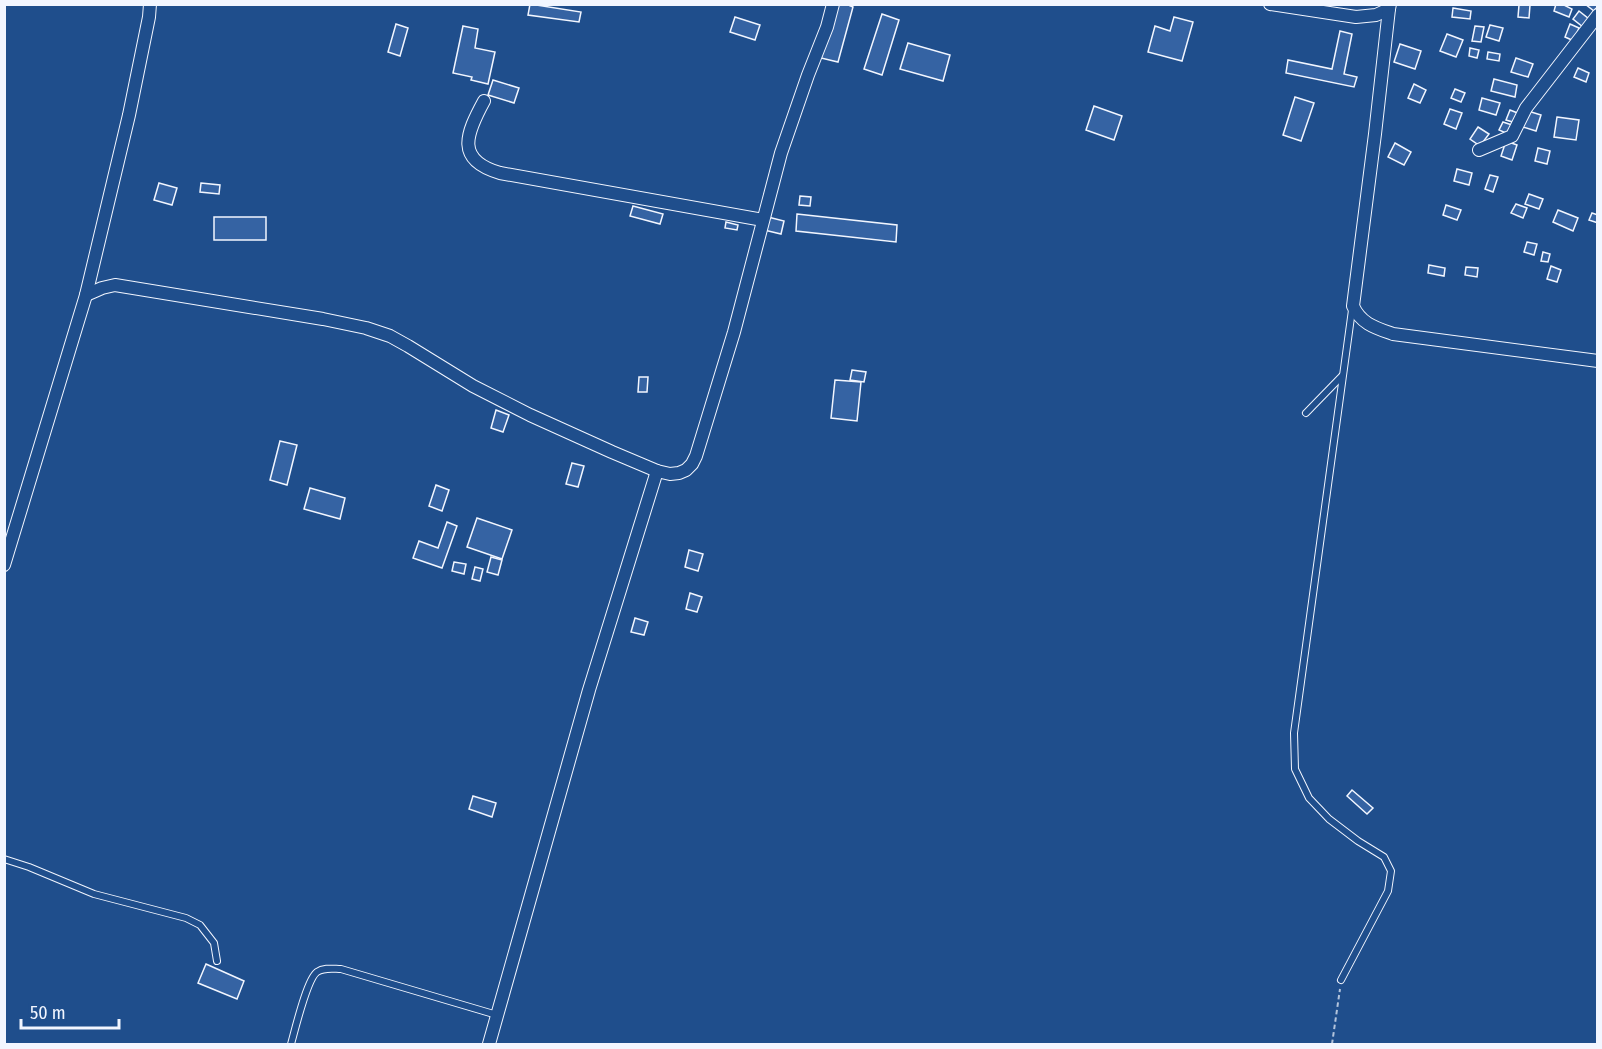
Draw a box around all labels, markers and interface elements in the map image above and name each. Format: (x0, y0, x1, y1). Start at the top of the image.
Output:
scale bar (21, 992, 118, 1030)
text: 50 m (30, 1002, 66, 1024)

